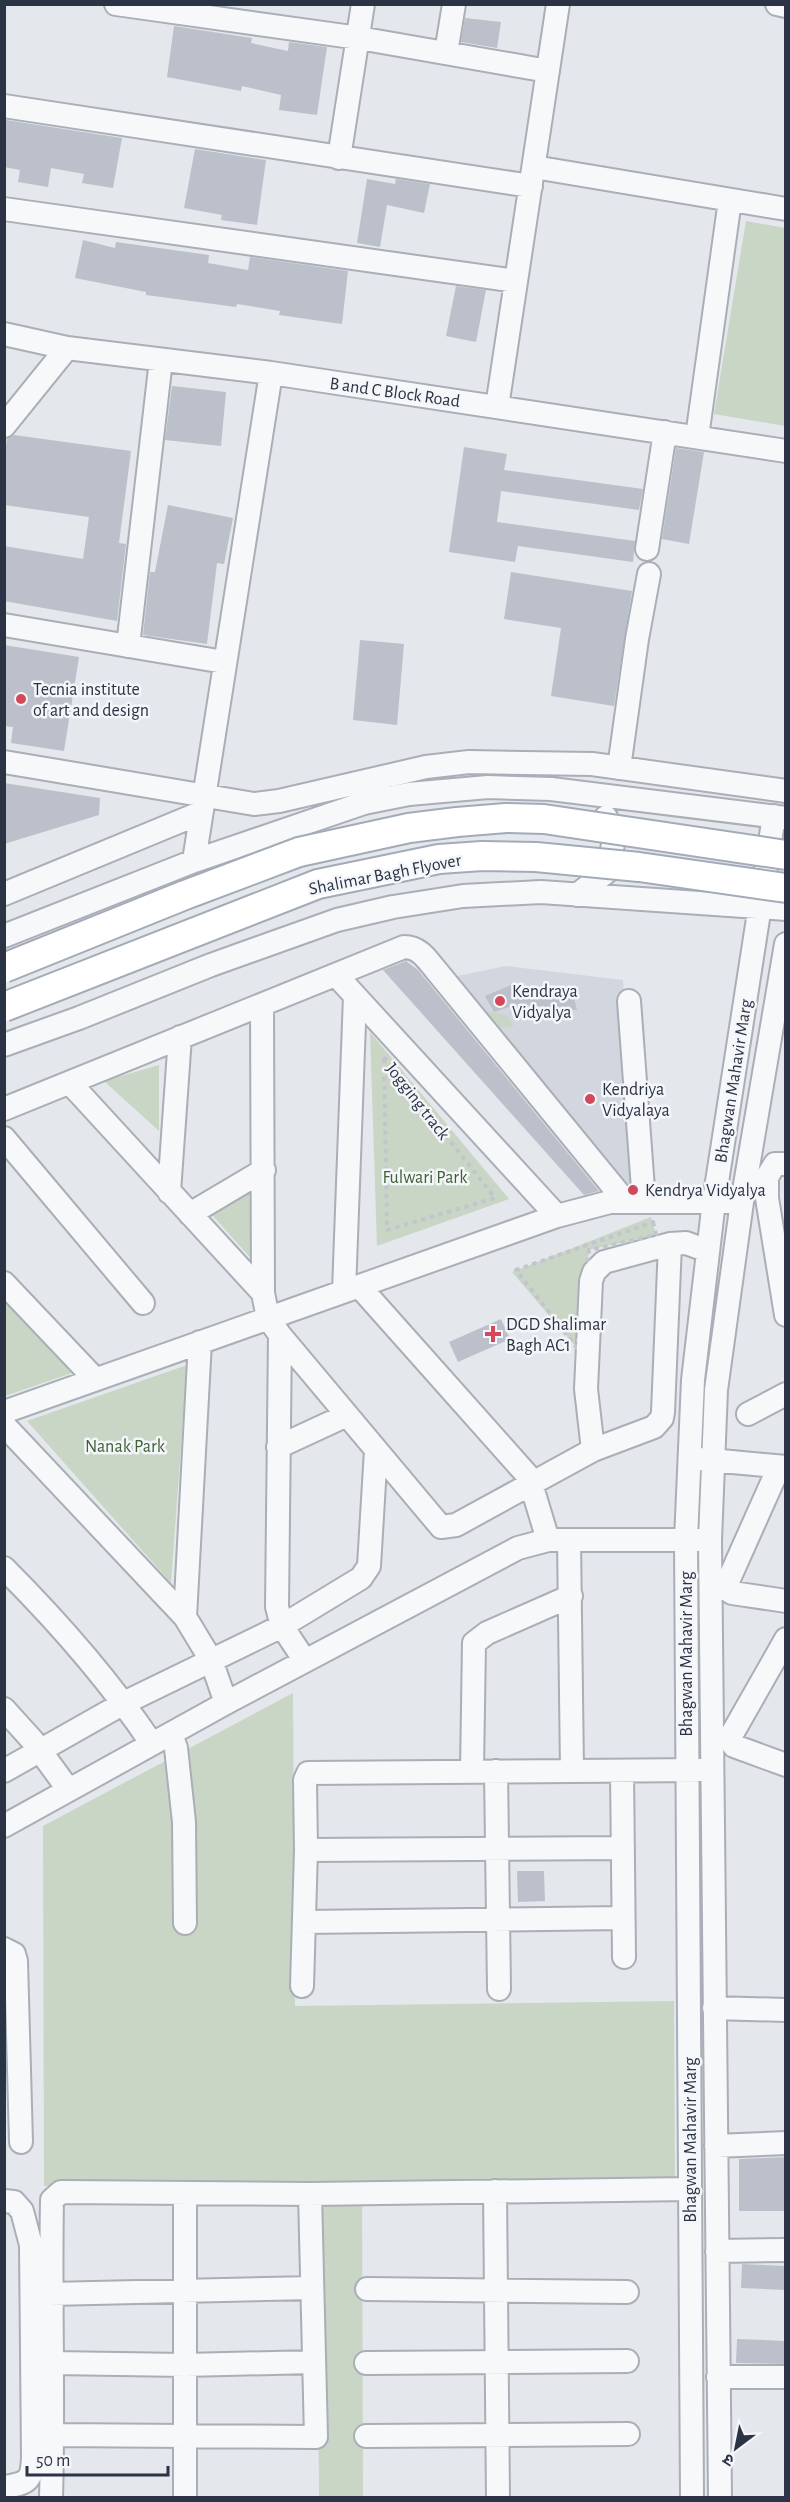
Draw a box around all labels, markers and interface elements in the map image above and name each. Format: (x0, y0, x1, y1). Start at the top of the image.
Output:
street label: B and C Block Road (328, 375, 461, 411)
place label: Tecnia institute of art and design (33, 681, 149, 720)
marker: Tecnia institute of art and design (14, 692, 28, 706)
street label: Shalimar Bagh Flyover (307, 851, 463, 899)
place label: Kendraya Vidyalya (512, 983, 578, 1022)
marker: Kendraya Vidyalya (493, 994, 507, 1008)
street label: Bhagwan Mahavir Marg (712, 998, 756, 1164)
street label: Jogging track (382, 1060, 453, 1144)
place label: Kendriya Vidyalaya (602, 1081, 670, 1120)
marker: Kendriya Vidyalaya (583, 1092, 597, 1106)
park label: Fulwari Park (383, 1169, 468, 1187)
place label: Kendrya Vidyalya (645, 1182, 766, 1200)
marker: Kendrya Vidyalya (626, 1183, 640, 1197)
place label: DGD Shalimar Bagh AC1 (506, 1316, 606, 1355)
marker: DGD Shalimar Bagh AC1 (484, 1325, 502, 1343)
park label: Nanak Park (85, 1438, 166, 1456)
street label: Bhagwan Mahavir Marg (678, 1571, 696, 1737)
street label: Bhagwan Mahavir Marg (682, 2057, 700, 2223)
north arrow (706, 2418, 766, 2478)
scale bar (27, 2439, 168, 2477)
text: उ (720, 2450, 737, 2469)
text: 50 m (36, 2452, 70, 2470)

